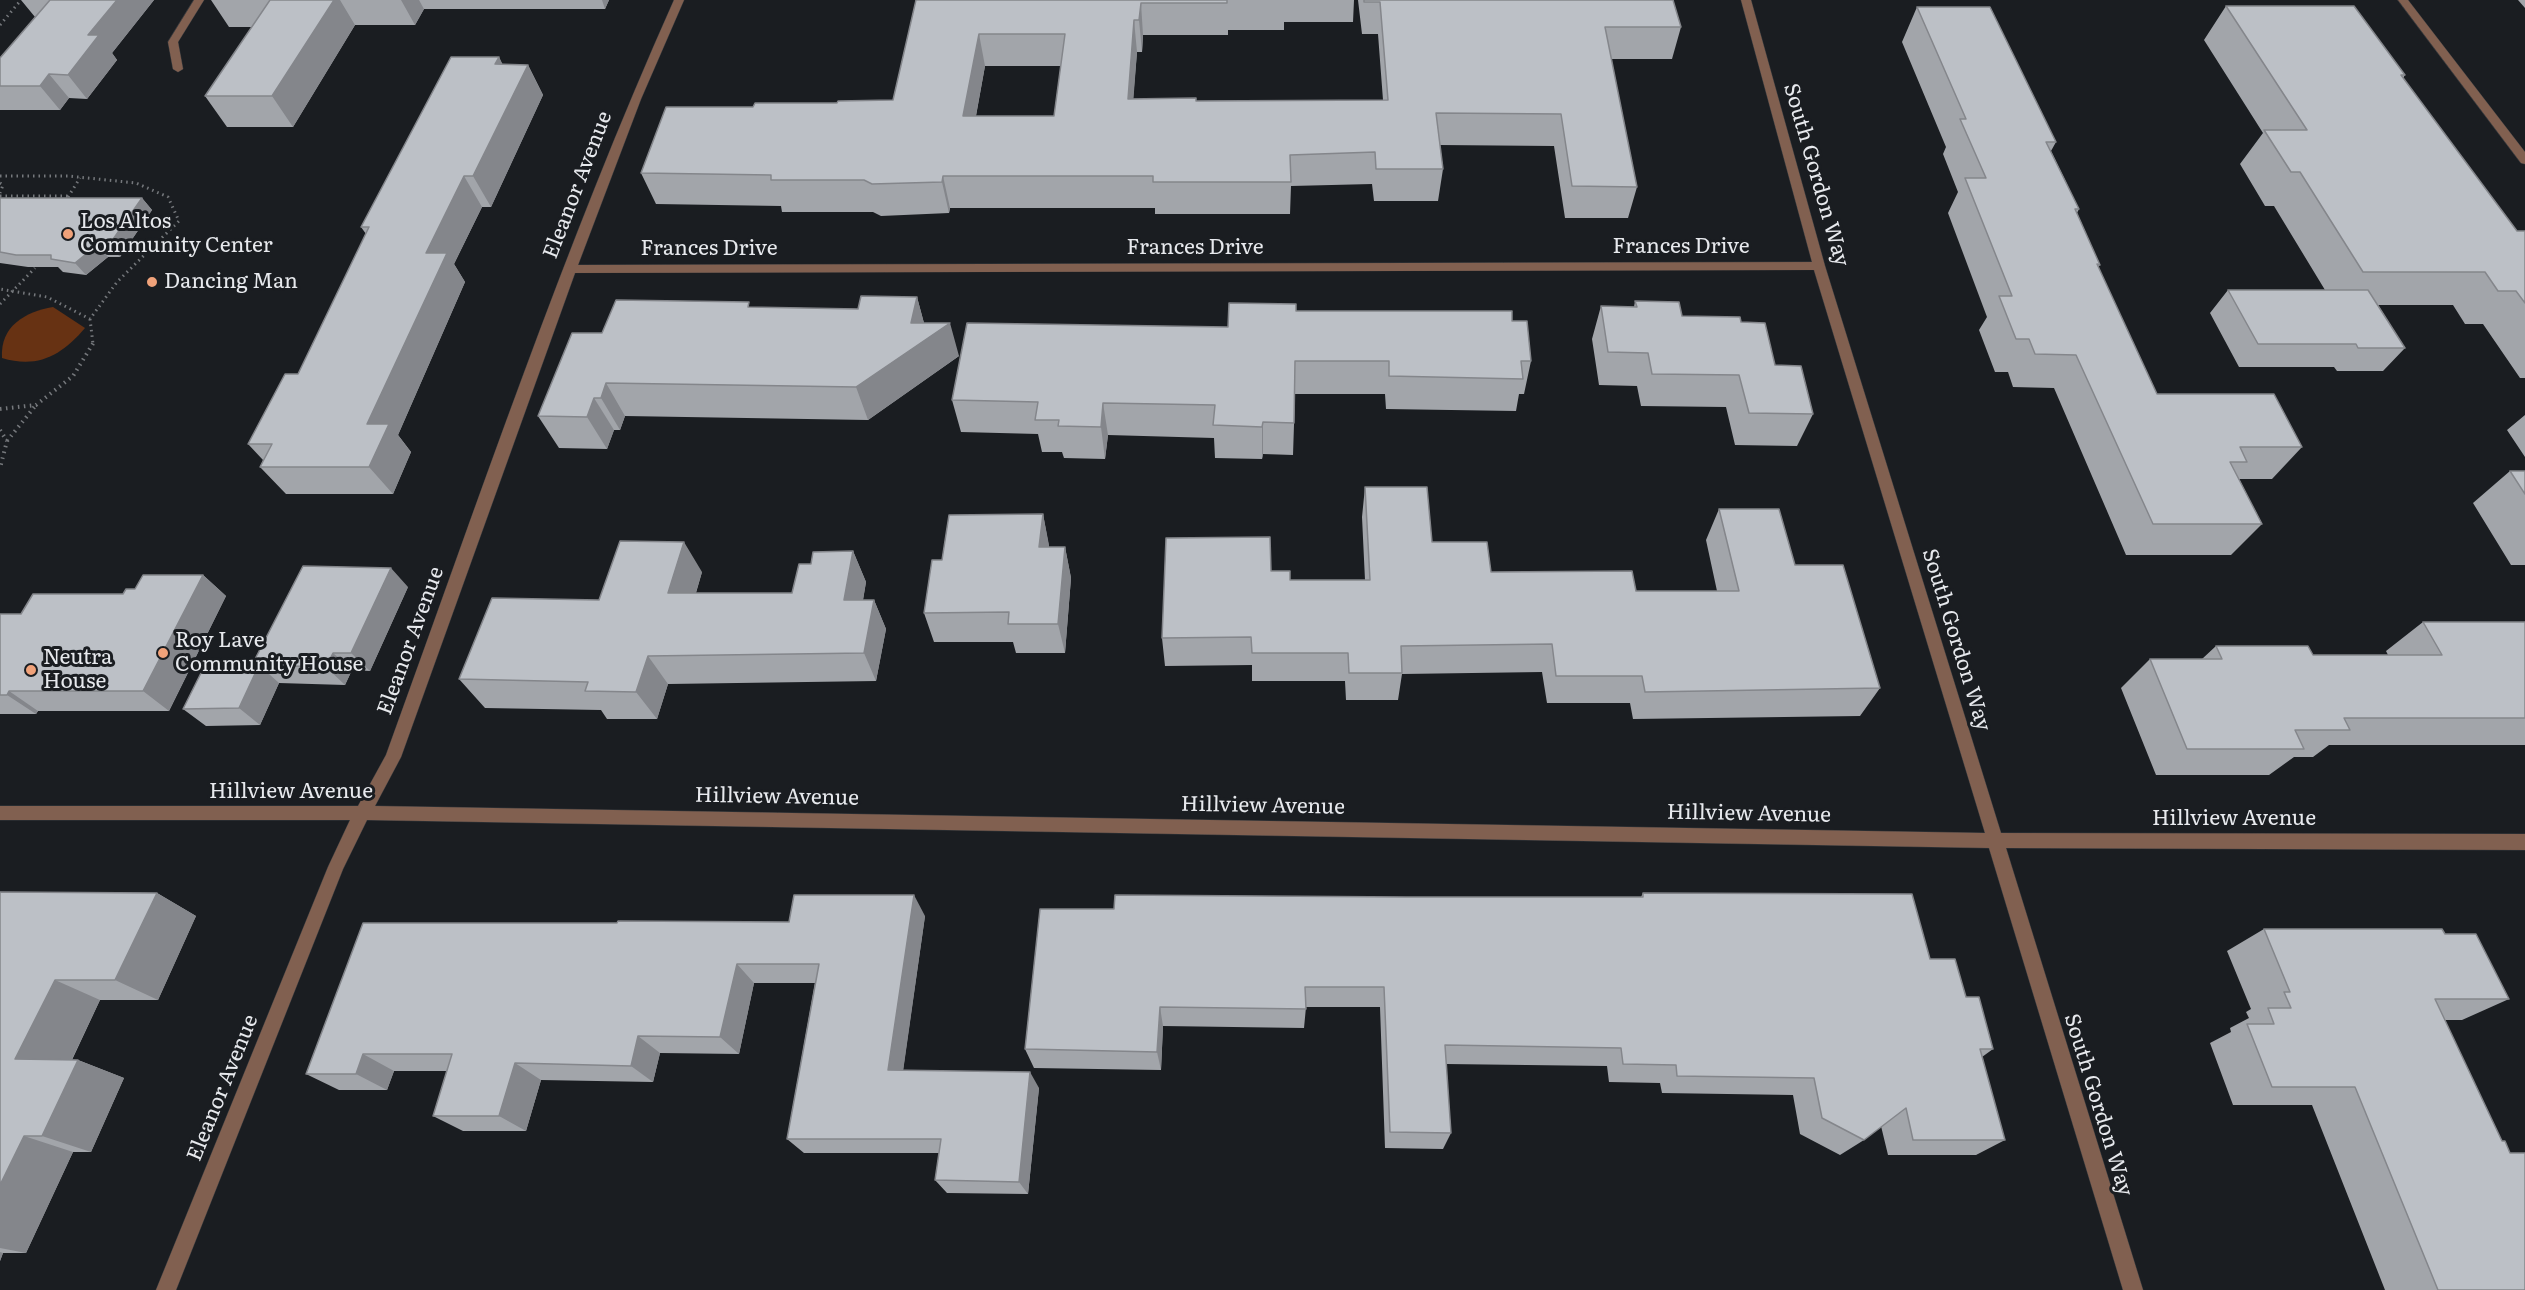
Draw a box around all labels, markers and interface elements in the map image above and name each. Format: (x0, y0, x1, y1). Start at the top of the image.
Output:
street label: South Gordon Way (1778, 81, 1854, 269)
street label: Eleanor Avenue (538, 108, 618, 262)
place label: Los Altos Community Center (80, 209, 273, 259)
marker: Los Altos Community Center (61, 227, 75, 241)
street label: Frances Drive (1612, 234, 1750, 260)
street label: Frances Drive (1126, 235, 1264, 261)
street label: Frances Drive (640, 236, 778, 262)
place label: Dancing Man (164, 269, 298, 295)
marker: Dancing Man (145, 275, 159, 289)
street label: South Gordon Way (1916, 546, 1996, 734)
street label: Eleanor Avenue (373, 563, 449, 719)
place label: Roy Lave Community House (175, 628, 363, 678)
place label: Neutra House (43, 645, 112, 695)
marker: Roy Lave Community House (156, 646, 170, 660)
marker: Neutra House (24, 663, 38, 677)
street label: Hillview Avenue (209, 779, 373, 805)
street label: Hillview Avenue (695, 783, 859, 811)
street label: Hillview Avenue (1181, 792, 1345, 820)
street label: Hillview Avenue (1667, 800, 1831, 828)
street label: Hillview Avenue (2152, 806, 2316, 832)
street label: Eleanor Avenue (182, 1011, 264, 1165)
street label: South Gordon Way (2058, 1011, 2138, 1199)

